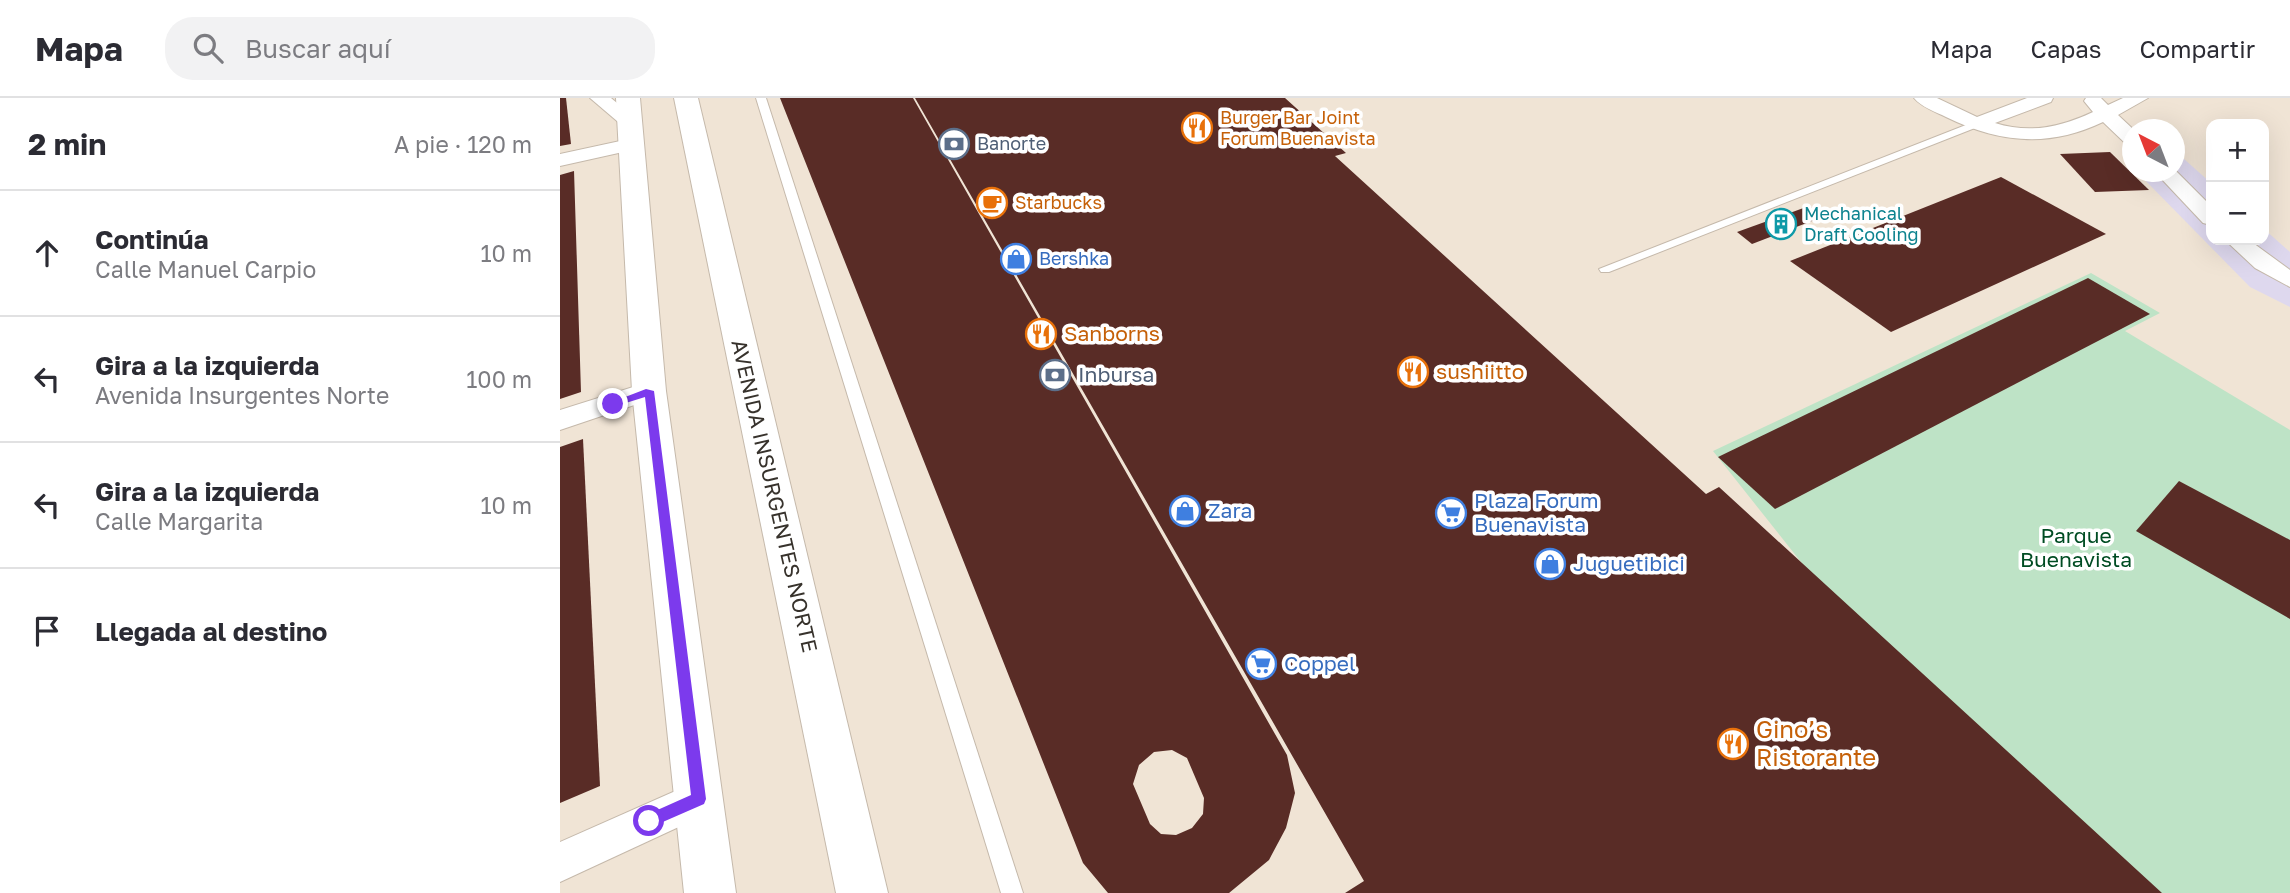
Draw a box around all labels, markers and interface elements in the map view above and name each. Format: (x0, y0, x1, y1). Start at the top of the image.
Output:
search box (165, 17, 655, 80)
text: Mapa (35, 29, 123, 68)
icon: search (189, 29, 227, 67)
text: Buscar aquí (245, 33, 391, 64)
text: Mapa (1930, 34, 1993, 63)
text: Capas (2031, 34, 2101, 63)
text: Compartir (2139, 34, 2255, 63)
place label: Burger Bar Joint Forum Buenavista (1220, 106, 1376, 149)
restaurant icon: Burger Bar Joint Forum Buenavista (1180, 111, 1214, 145)
north arrow (2122, 119, 2185, 182)
map controls (2206, 119, 2269, 245)
button: + (2206, 119, 2269, 182)
text: 2 min (28, 126, 106, 162)
bank icon: Banorte (937, 127, 971, 161)
text: A pie · 120 m (394, 130, 532, 158)
place label: Banorte (977, 132, 1046, 154)
button: − (2206, 182, 2269, 245)
cafe icon: Starbucks (975, 186, 1009, 220)
place label: Starbucks (1015, 191, 1102, 213)
place label: Mechanical Draft Cooling (1804, 202, 1919, 245)
building icon: Mechanical Draft Cooling (1764, 207, 1798, 241)
text: Continúa (95, 224, 209, 255)
icon: ahead (28, 234, 66, 272)
text: 10 m (480, 239, 532, 267)
shop icon: Bershka (999, 242, 1033, 276)
place label: Bershka (1039, 247, 1109, 269)
text: Calle Manuel Carpio (95, 255, 316, 283)
restaurant icon: Sanborns (1024, 317, 1058, 351)
place label: Sanborns (1064, 320, 1160, 346)
street label: AVENIDA INSURGENTES NORTE (726, 337, 824, 655)
text: Gira a la izquierda (95, 350, 319, 381)
restaurant icon: sushiitto (1396, 355, 1430, 389)
bank icon: Inbursa (1038, 358, 1072, 392)
place label: sushiitto (1436, 358, 1524, 384)
icon: left (28, 360, 66, 398)
place label: Inbursa (1078, 361, 1154, 387)
text: 100 m (466, 365, 532, 393)
text: Avenida Insurgentes Norte (95, 381, 389, 409)
route end (597, 388, 628, 419)
text: Gira a la izquierda (95, 476, 319, 507)
icon: left (28, 486, 66, 524)
place label: Plaza Forum Buenavista (1474, 487, 1599, 537)
text: 10 m (480, 491, 532, 519)
shop icon: Zara (1168, 494, 1202, 528)
supermarket icon: Plaza Forum Buenavista (1434, 496, 1468, 530)
place label: Zara (1208, 497, 1252, 523)
text: Calle Margarita (95, 507, 263, 535)
park label: Parque Buenavista (2020, 522, 2132, 572)
shop icon: Juguetibici (1533, 547, 1567, 581)
place label: Juguetibici (1573, 550, 1685, 576)
icon: arrive (28, 612, 66, 650)
text: Llegada al destino (95, 616, 327, 647)
supermarket icon: Coppel (1244, 647, 1278, 681)
place label: Coppel (1284, 650, 1356, 676)
place label: Gino’s Ristorante (1756, 714, 1876, 771)
restaurant icon: Gino’s Ristorante (1716, 727, 1750, 761)
route start (633, 805, 664, 836)

